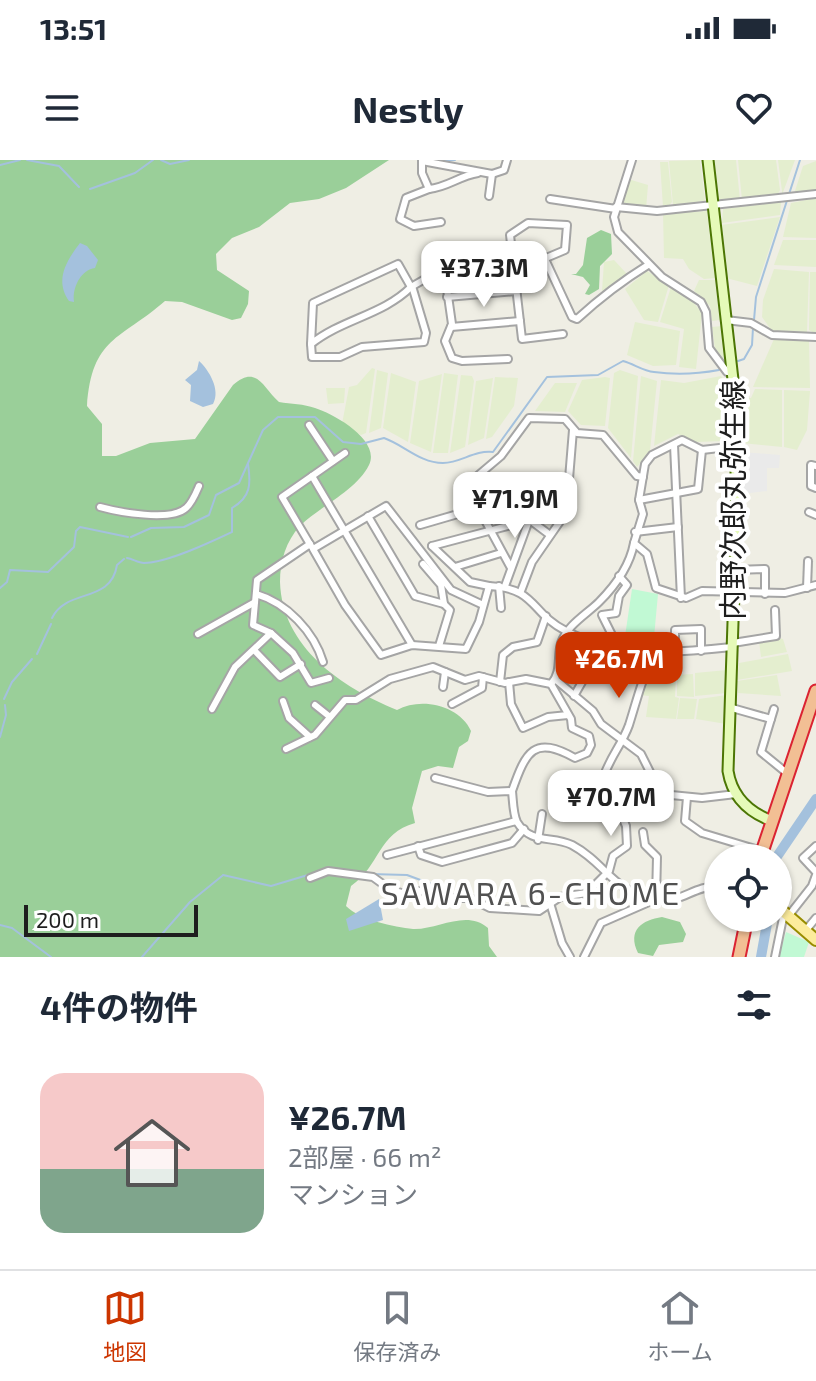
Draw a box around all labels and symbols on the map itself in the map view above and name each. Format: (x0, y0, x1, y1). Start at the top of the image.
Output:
pin: ¥37.3M (419, 241, 549, 309)
street label: 内野次郎丸弥生線 (714, 380, 750, 620)
pin: ¥71.9M (450, 472, 580, 540)
pin: ¥26.7M (554, 632, 684, 700)
pin: ¥70.7M (546, 770, 676, 838)
district label: SAWARA 6-CHOME (381, 873, 681, 911)
scale bar (24, 901, 198, 937)

